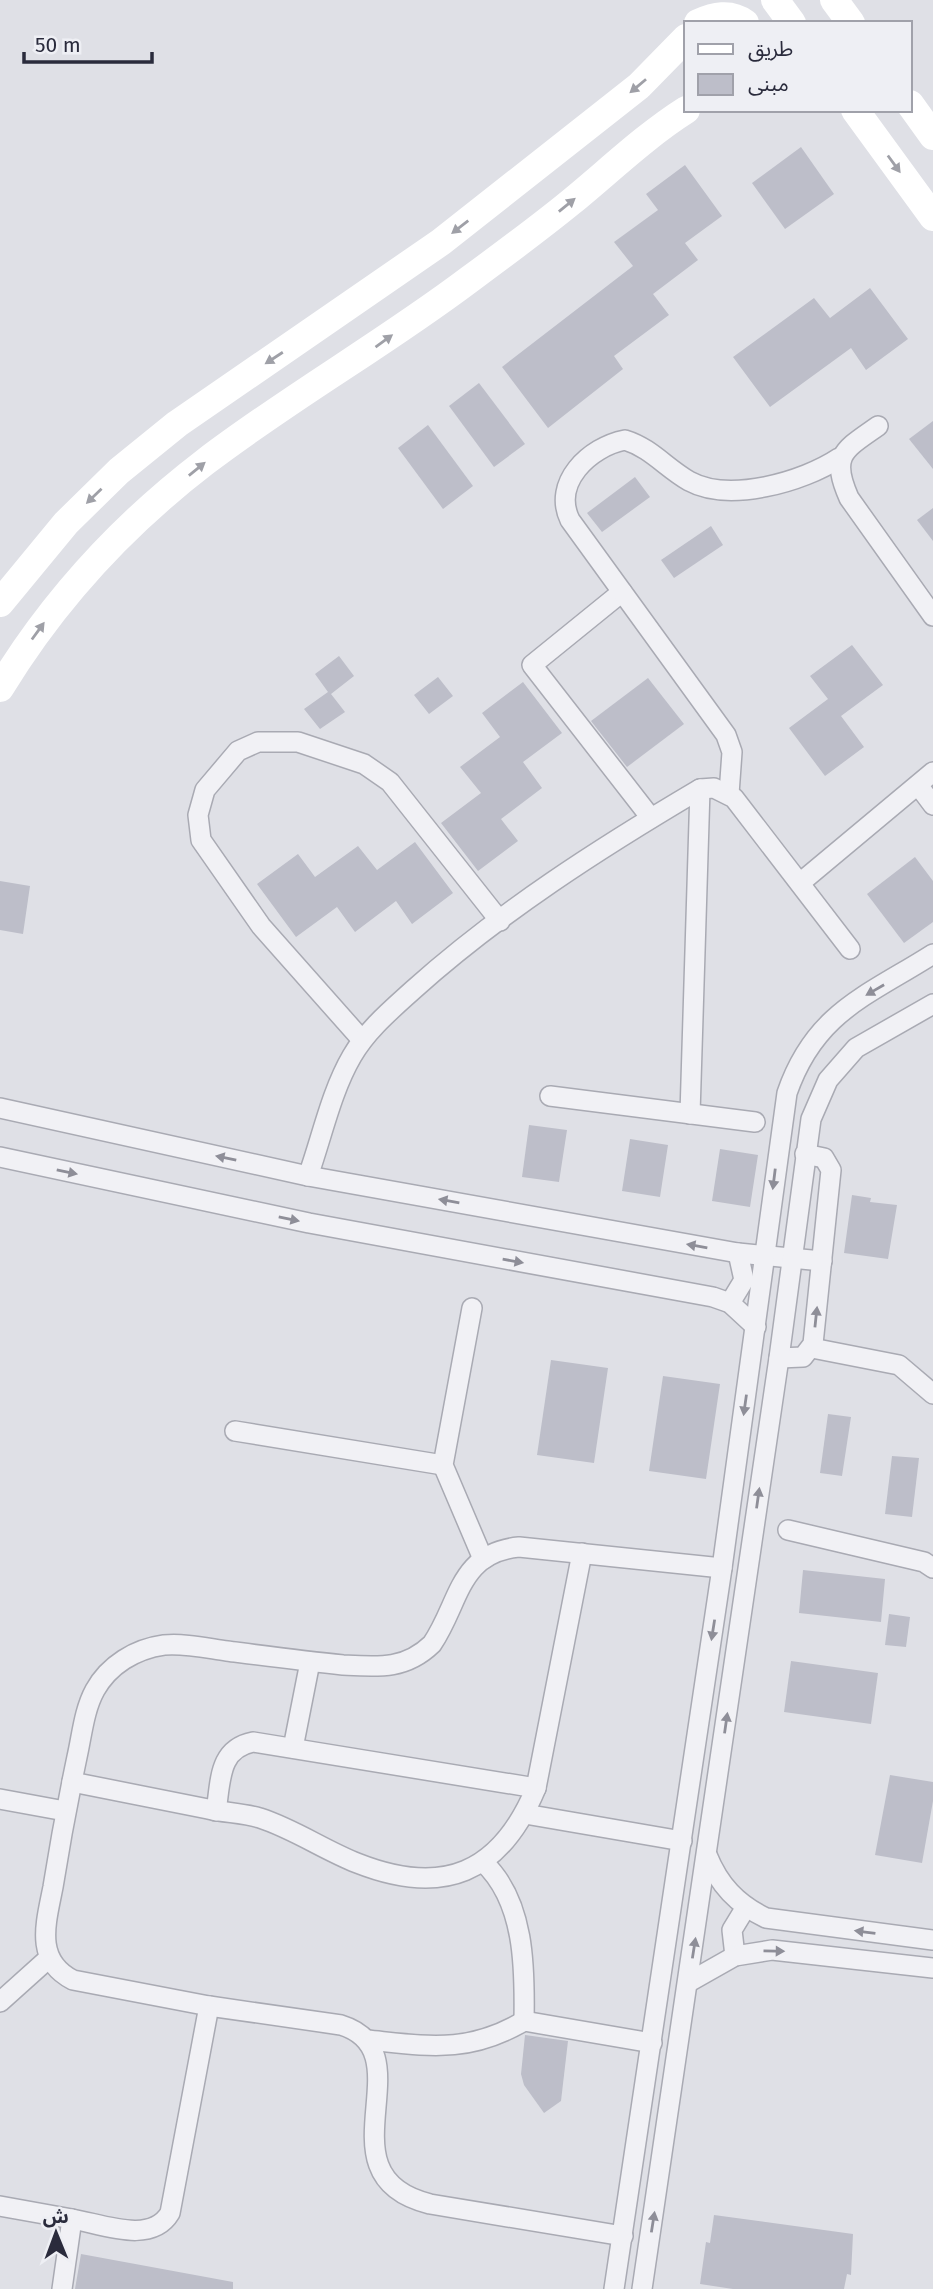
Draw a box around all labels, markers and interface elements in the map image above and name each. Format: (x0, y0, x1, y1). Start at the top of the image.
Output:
scale bar (24, 21, 152, 65)
legend (684, 21, 912, 112)
text: 50 m (35, 32, 81, 58)
text: طريق (748, 36, 793, 62)
text: مبنى (748, 71, 789, 97)
one-way arrow (630, 78, 647, 93)
one-way arrow (887, 155, 901, 173)
one-way arrow (558, 198, 575, 213)
one-way arrow (451, 220, 469, 234)
one-way arrow (375, 334, 393, 348)
one-way arrow (265, 351, 283, 365)
one-way arrow (188, 462, 205, 477)
one-way arrow (86, 488, 103, 504)
one-way arrow (31, 623, 46, 641)
one-way arrow (865, 984, 885, 996)
one-way arrow (215, 1152, 237, 1163)
one-way arrow (56, 1167, 78, 1178)
one-way arrow (769, 1168, 780, 1190)
one-way arrow (438, 1195, 460, 1206)
one-way arrow (278, 1214, 300, 1225)
one-way arrow (686, 1240, 708, 1251)
one-way arrow (502, 1256, 524, 1267)
one-way arrow (811, 1306, 822, 1328)
one-way arrow (740, 1394, 751, 1416)
one-way arrow (753, 1487, 764, 1509)
one-way arrow (707, 1619, 718, 1641)
one-way arrow (721, 1712, 732, 1734)
one-way arrow (854, 1926, 876, 1937)
one-way arrow (689, 1937, 700, 1959)
one-way arrow (763, 1945, 785, 1957)
north arrow (21, 2198, 91, 2268)
text: ش (42, 2205, 69, 2228)
one-way arrow (647, 2210, 658, 2232)

